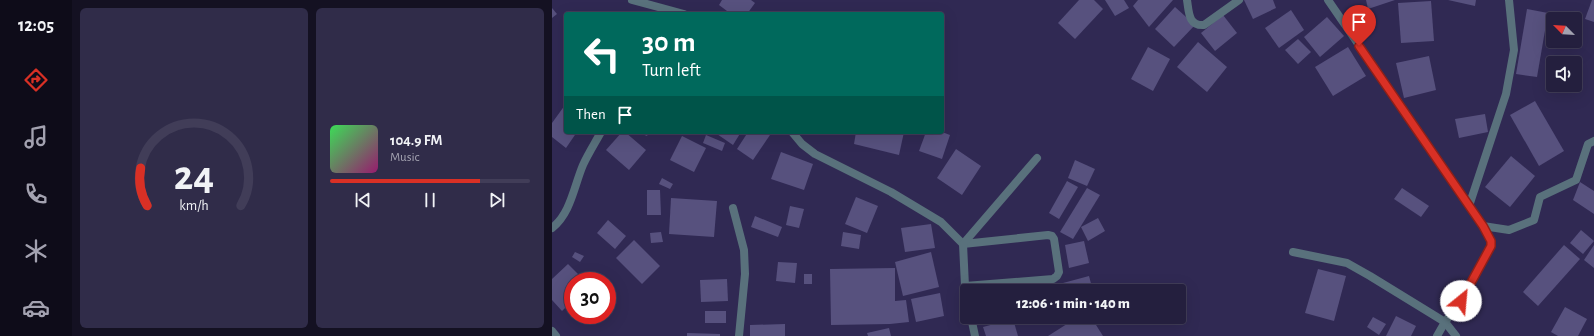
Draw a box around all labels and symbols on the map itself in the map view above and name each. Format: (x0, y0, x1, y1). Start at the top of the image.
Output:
pin (1342, 5, 1376, 46)
north arrow (1546, 12, 1582, 48)
speed limit sign: 30 (564, 272, 616, 324)
position arrow (1440, 280, 1482, 322)

